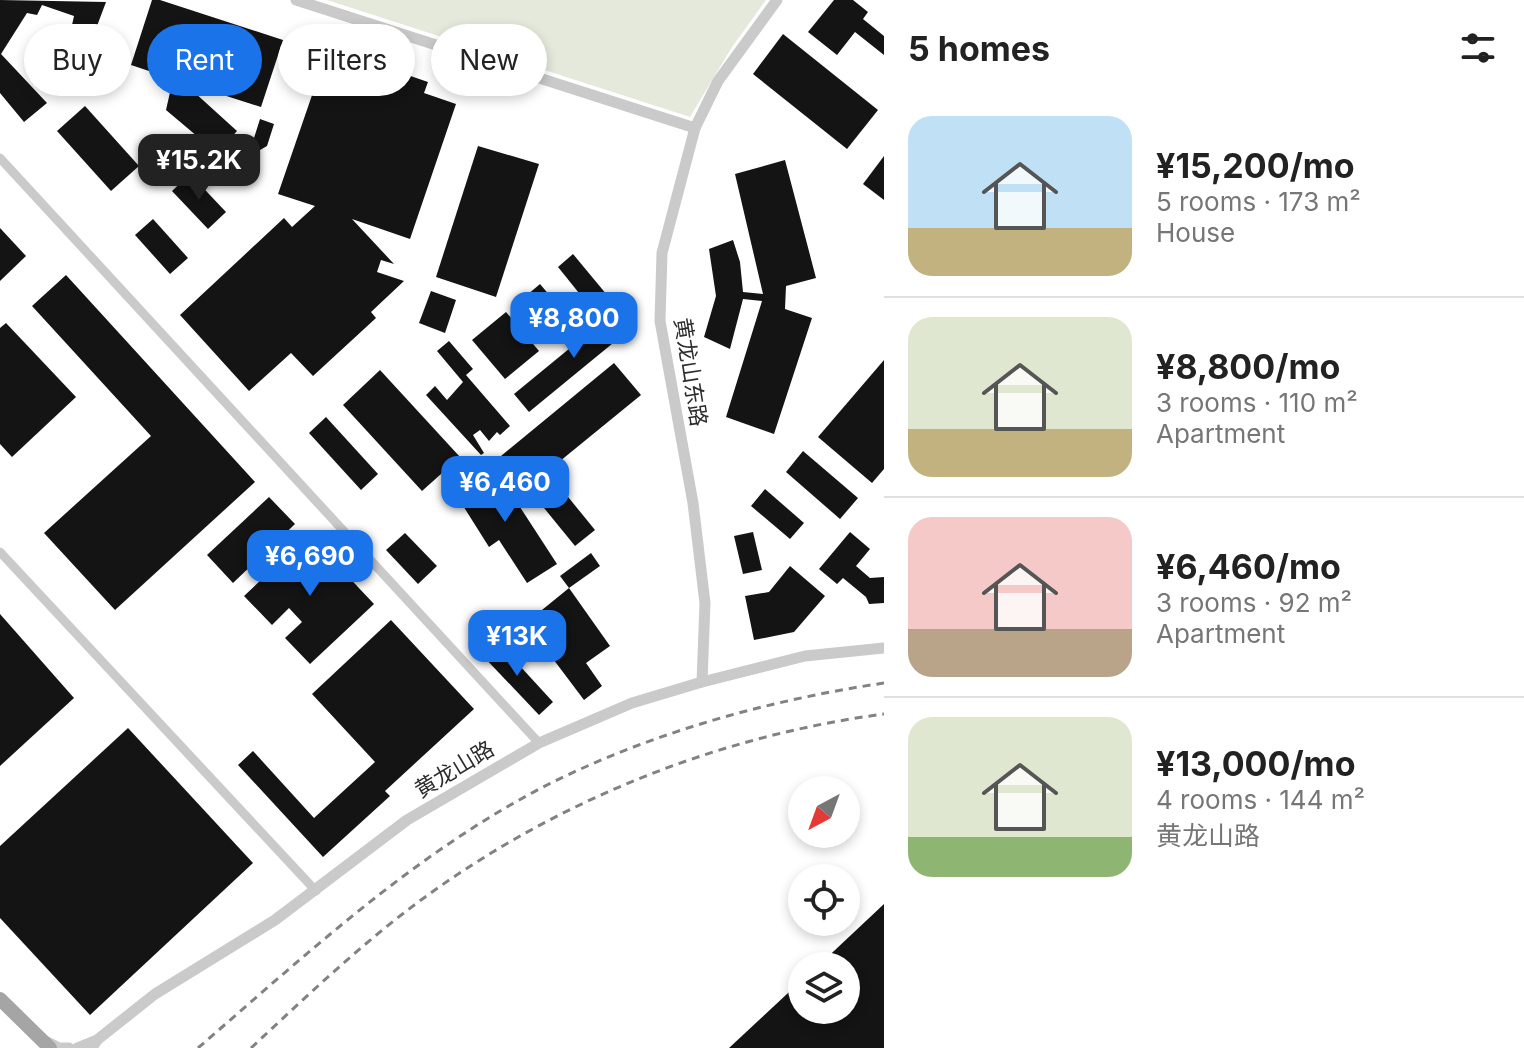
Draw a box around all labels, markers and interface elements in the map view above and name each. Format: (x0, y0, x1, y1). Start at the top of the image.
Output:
chip: Buy (24, 24, 131, 96)
chip: Rent (147, 24, 262, 96)
chip: Filters (278, 24, 415, 96)
chip: New (431, 24, 547, 96)
icon: filters (1456, 26, 1500, 70)
text: 5 homes (908, 28, 1050, 69)
pin: ¥15.2K (134, 134, 264, 202)
text: ¥15.2K (156, 144, 242, 175)
text: ¥15,200/mo (1156, 145, 1355, 186)
icon: home (972, 148, 1068, 244)
text: 5 rooms · 173 m² (1156, 186, 1361, 217)
text: House (1156, 217, 1235, 248)
pin: ¥8,800 (509, 292, 639, 360)
text: ¥8,800 (528, 302, 620, 333)
street label: 黄龙山东路 (670, 316, 712, 428)
text: ¥8,800/mo (1156, 346, 1340, 387)
icon: home (972, 349, 1068, 445)
text: 3 rooms · 110 m² (1156, 387, 1358, 418)
text: Apartment (1156, 418, 1285, 449)
pin: ¥6,460 (440, 456, 570, 524)
text: ¥6,460 (459, 466, 551, 497)
pin: ¥6,690 (245, 530, 375, 598)
text: ¥6,690 (265, 540, 355, 571)
text: ¥6,460/mo (1156, 546, 1341, 587)
icon: home (972, 549, 1068, 645)
text: 3 rooms · 92 m² (1156, 587, 1352, 618)
pin: ¥13K (470, 610, 564, 678)
text: Apartment (1156, 618, 1285, 649)
text: ¥13K (486, 620, 548, 651)
street label: 黄龙山路 (410, 735, 498, 803)
text: ¥13,000/mo (1156, 743, 1356, 784)
icon: home (972, 749, 1068, 845)
north arrow (788, 776, 860, 848)
map controls (788, 776, 860, 1024)
text: 4 rooms · 144 m² (1156, 784, 1365, 815)
text: 黄龙山路 (1156, 820, 1260, 851)
button: locate (788, 864, 860, 936)
button: layers (788, 952, 860, 1024)

